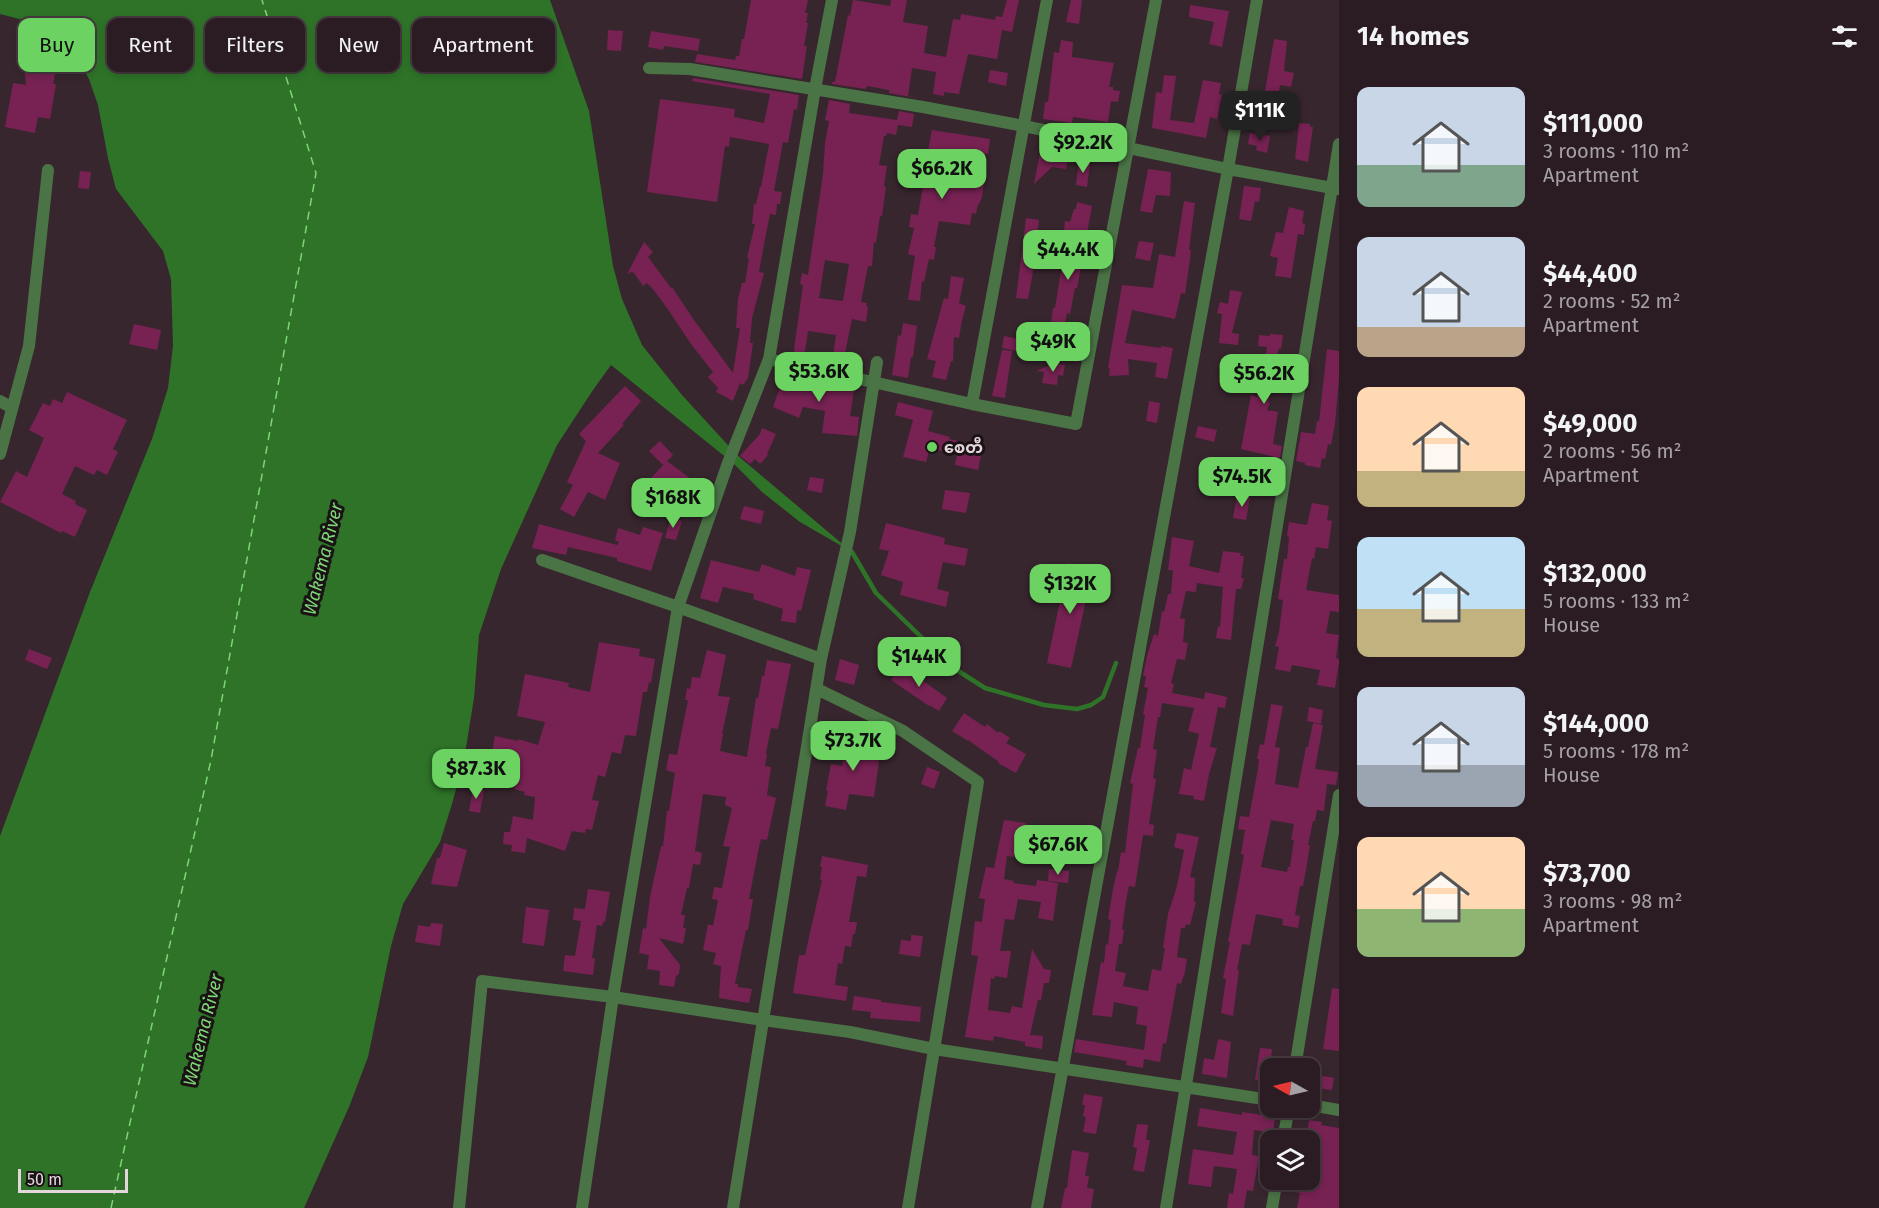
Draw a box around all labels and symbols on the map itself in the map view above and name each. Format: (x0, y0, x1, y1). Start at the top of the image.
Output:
pin: $111K (1218, 91, 1302, 142)
pin: $92.2K (1034, 123, 1132, 174)
pin: $66.2K (893, 149, 991, 200)
pin: $44.4K (1019, 230, 1117, 281)
pin: $49K (1017, 322, 1089, 373)
pin: $53.6K (770, 352, 868, 403)
pin: $56.2K (1215, 354, 1313, 405)
place label: စေတီ (944, 436, 983, 457)
marker: စေတီ (925, 440, 939, 454)
pin: $74.5K (1193, 457, 1291, 508)
pin: $168K (631, 478, 715, 529)
water label: Wakema River (298, 500, 348, 617)
pin: $132K (1028, 564, 1112, 615)
pin: $144K (877, 637, 961, 688)
pin: $73.7K (804, 721, 902, 772)
pin: $87.3K (427, 749, 525, 800)
pin: $67.6K (1009, 825, 1107, 876)
water label: Wakema River (178, 971, 228, 1088)
north arrow (1260, 1058, 1320, 1118)
scale bar (18, 1166, 128, 1194)

